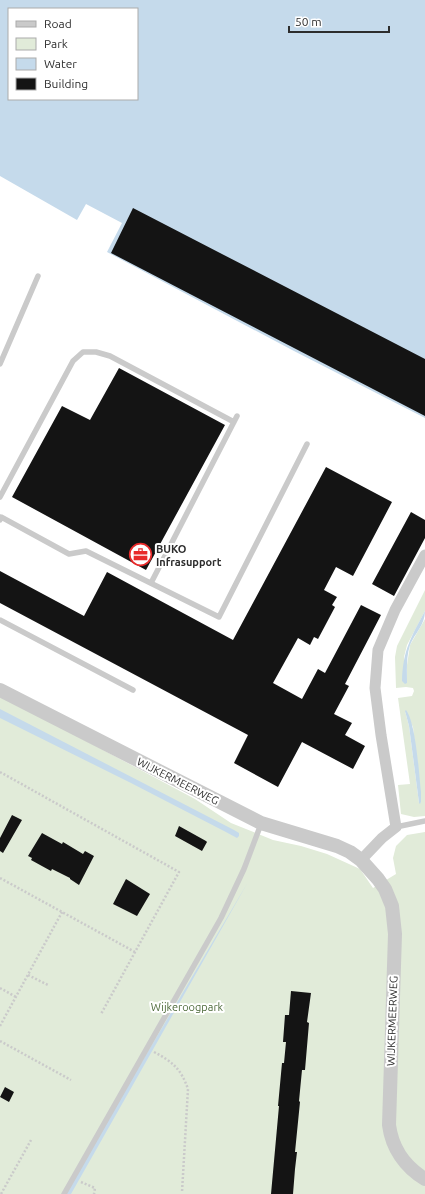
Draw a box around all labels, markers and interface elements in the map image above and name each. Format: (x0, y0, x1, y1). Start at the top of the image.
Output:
legend (8, 8, 138, 100)
scale bar (289, 8, 389, 34)
text: 50 m (295, 15, 322, 28)
text: Road (44, 17, 72, 30)
text: Park (44, 37, 68, 50)
text: Water (44, 57, 77, 70)
text: Building (44, 77, 88, 90)
office icon: BUKO Infrasupport (128, 542, 154, 568)
place label: BUKO Infrasupport (156, 543, 222, 568)
street label: WIJKERMEERWEG (135, 755, 221, 807)
street label: WIJKERMEERWEG (384, 976, 400, 1066)
park label: Wijkeroogpark (151, 1001, 224, 1013)

